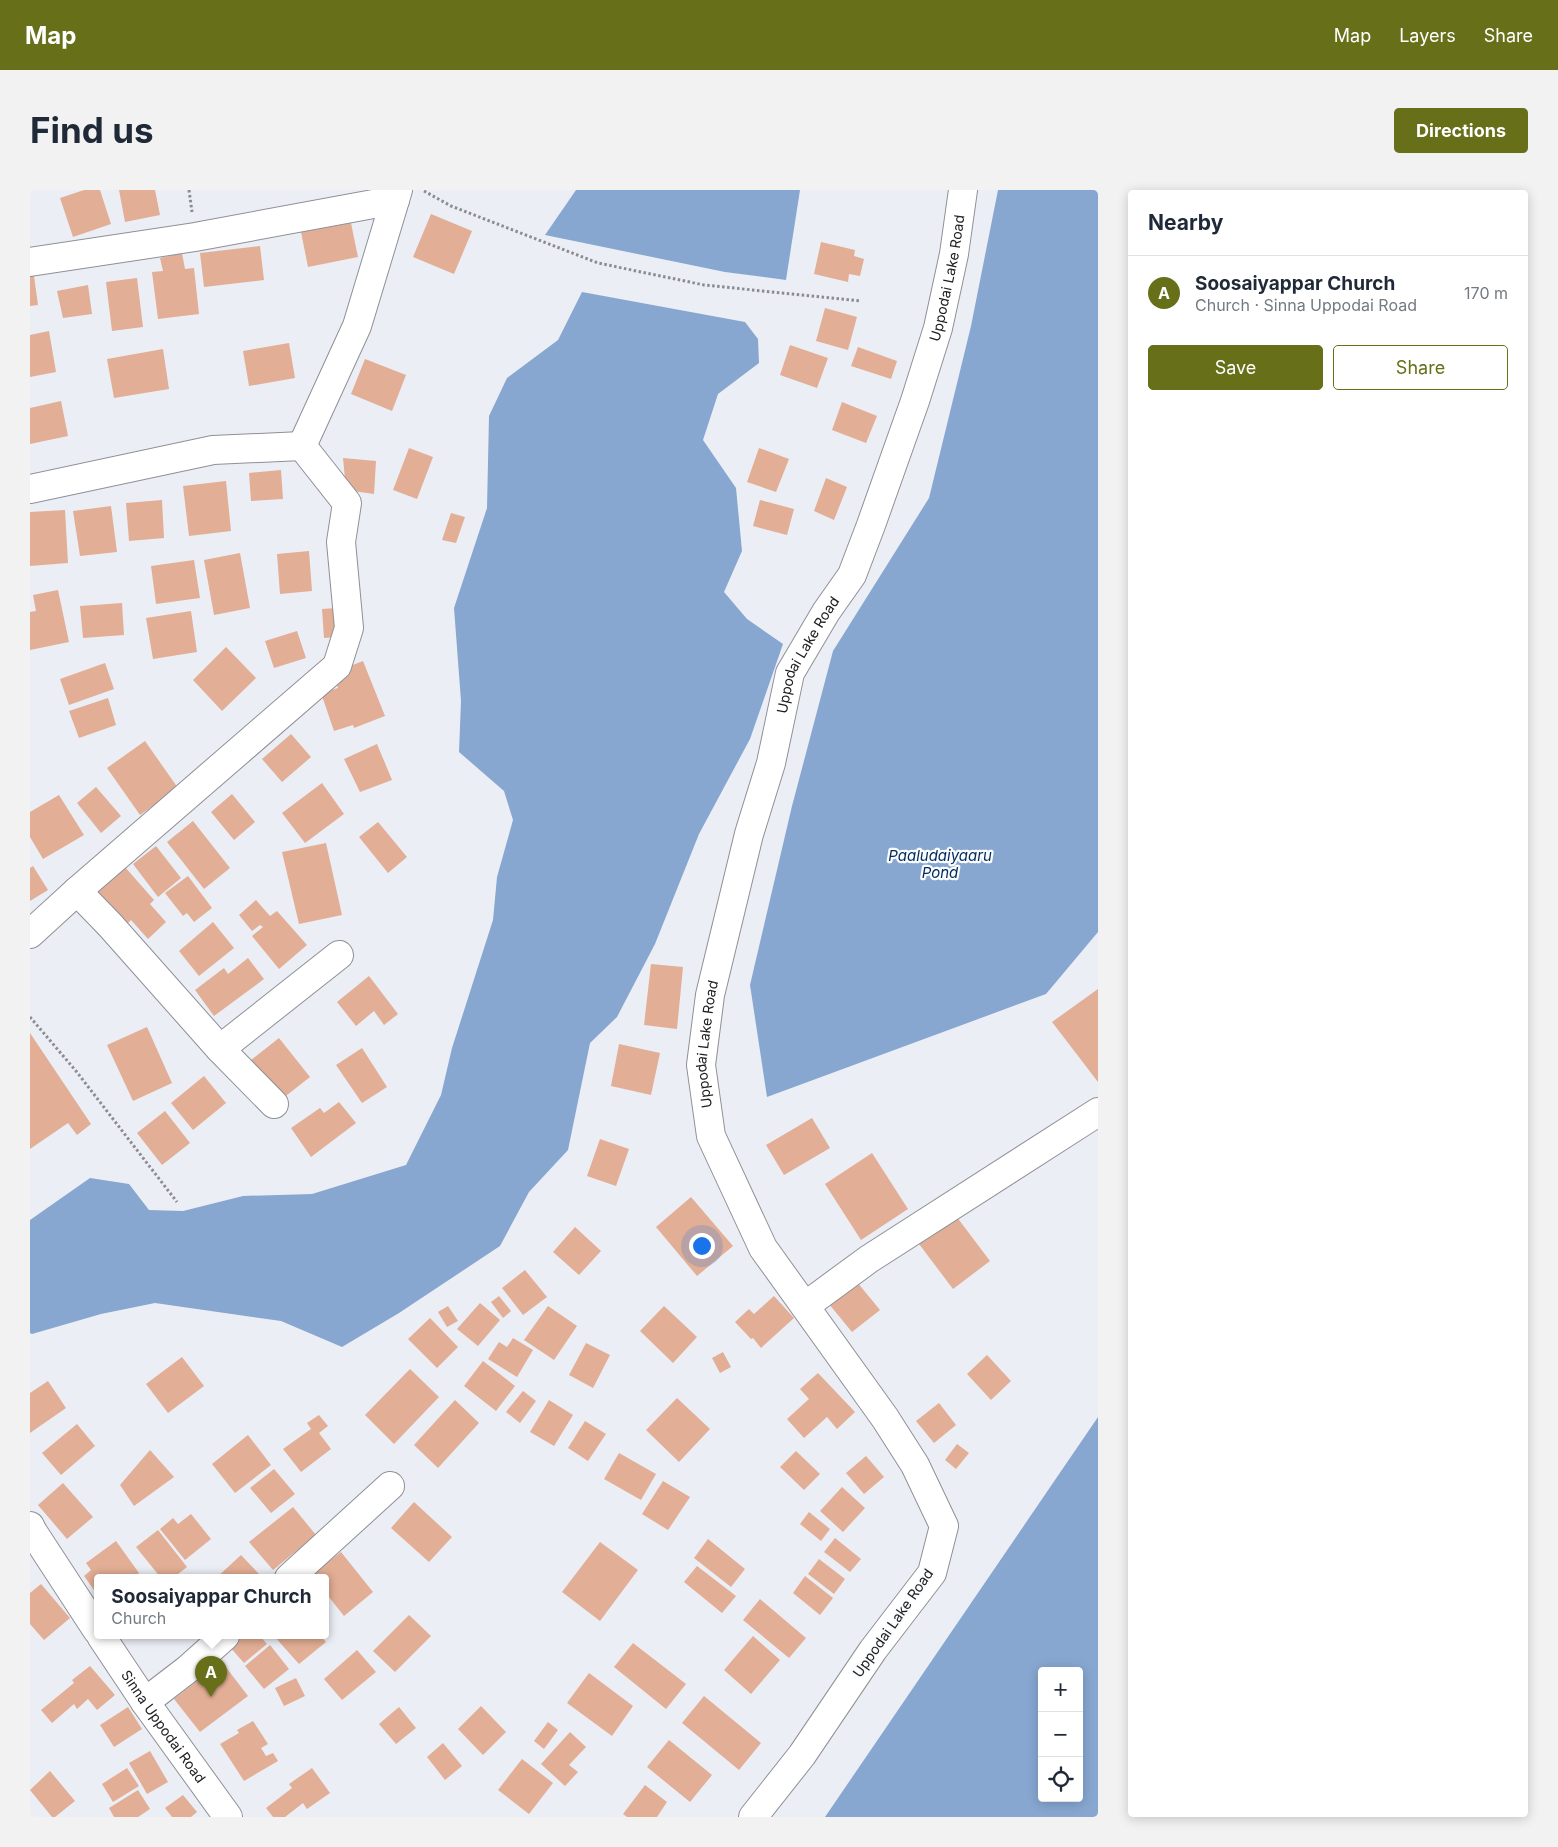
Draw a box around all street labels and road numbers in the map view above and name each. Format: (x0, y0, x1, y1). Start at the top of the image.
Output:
street label: Uppodai Lake Road (925, 214, 967, 343)
street label: Uppodai Lake Road (773, 593, 842, 715)
street label: Uppodai Lake Road (692, 978, 721, 1109)
street label: Uppodai Lake Road (849, 1565, 936, 1680)
street label: Sinna Uppodai Road (118, 1667, 210, 1786)

